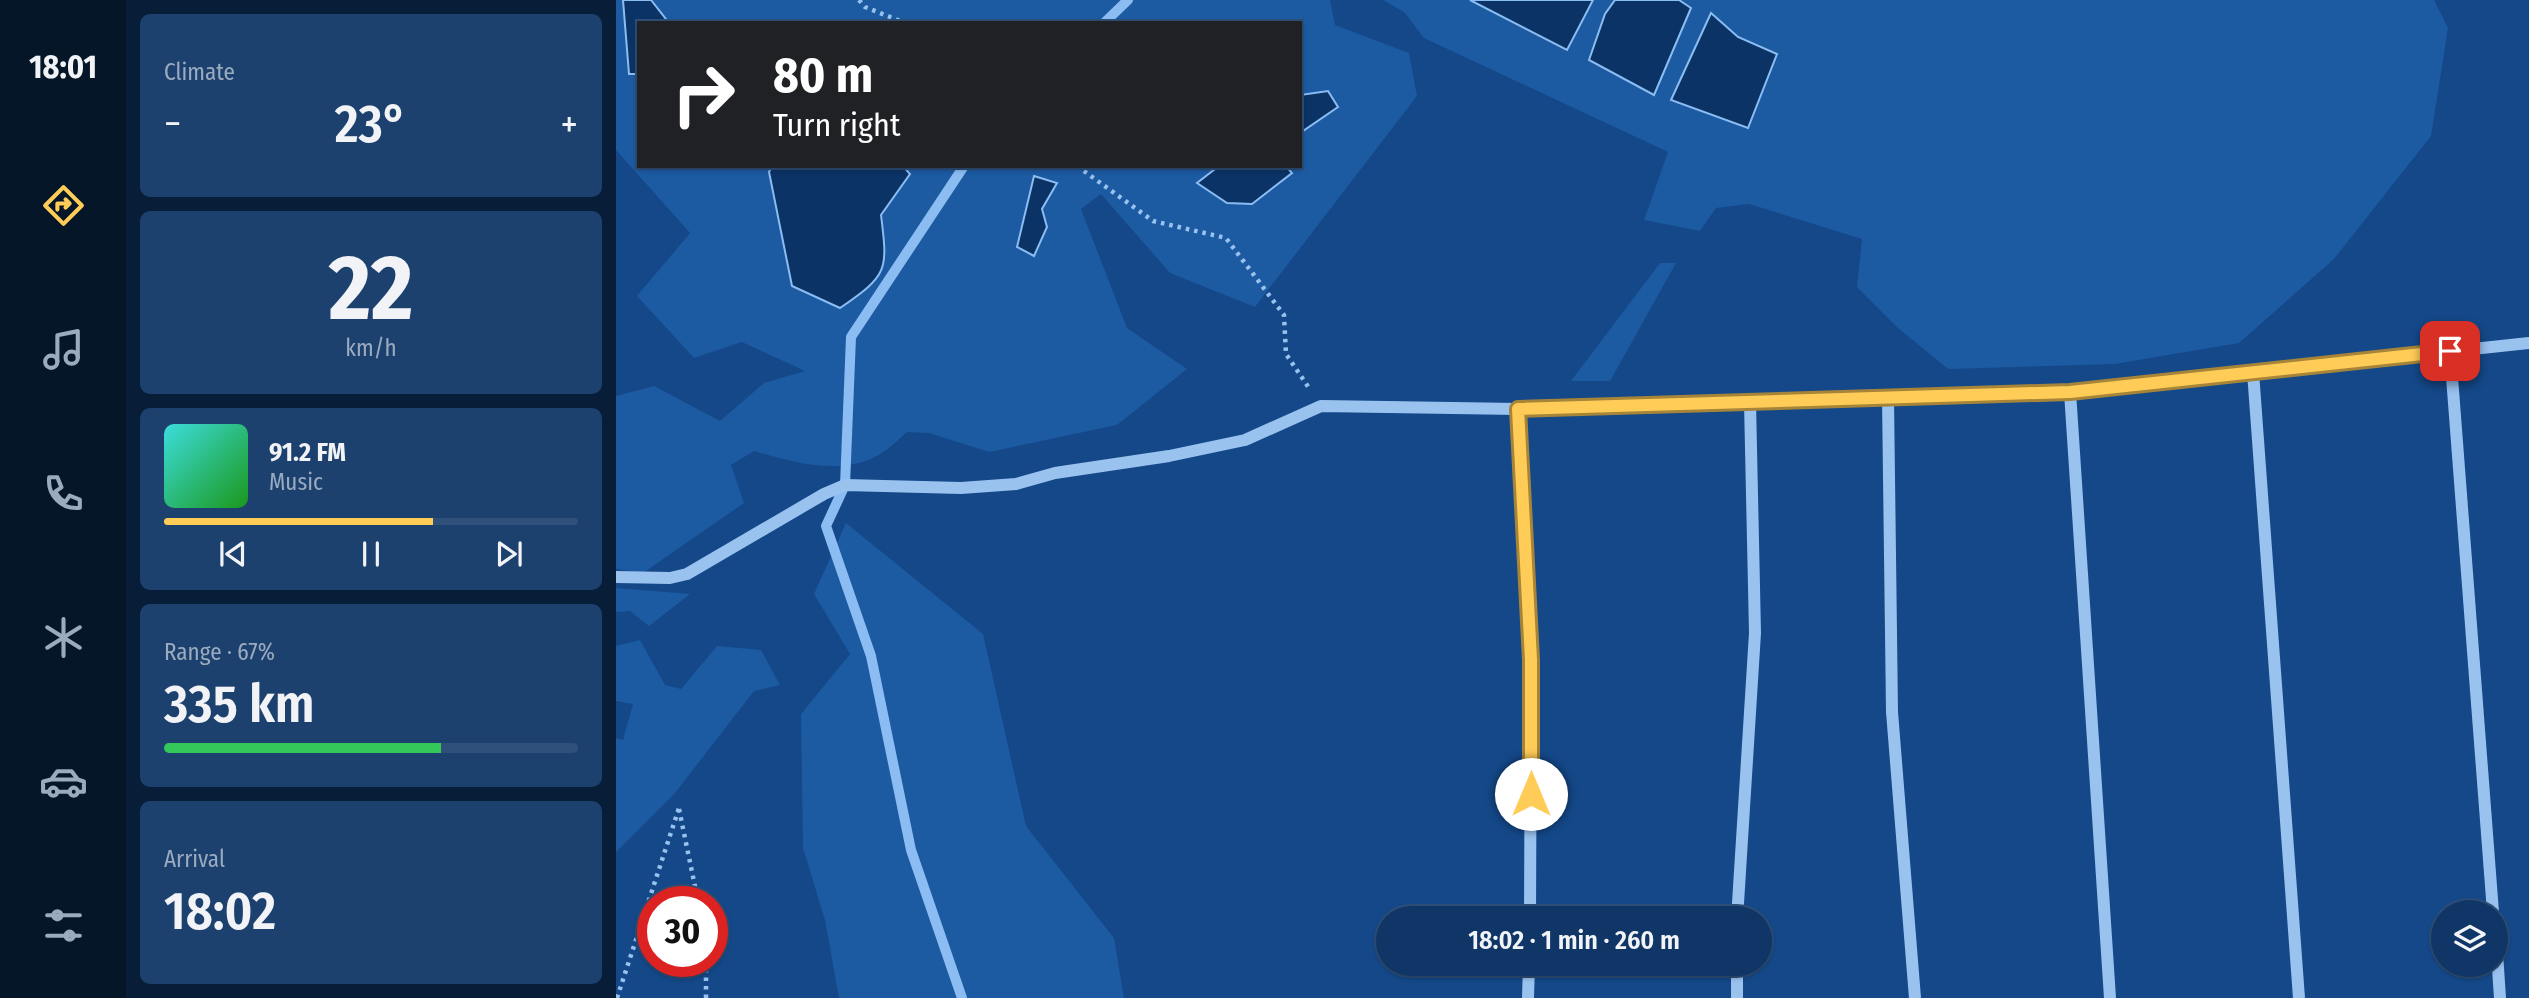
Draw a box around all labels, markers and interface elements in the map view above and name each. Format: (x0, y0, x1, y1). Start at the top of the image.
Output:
text: 80 m (773, 46, 873, 105)
text: 18:01 (29, 48, 97, 86)
icon: right (658, 49, 749, 140)
text: Climate (164, 58, 235, 86)
text: 23° (335, 93, 407, 156)
text: − (164, 101, 181, 147)
text: + (561, 101, 578, 147)
text: Turn right (773, 106, 900, 144)
icon: directions (39, 181, 88, 230)
text: 22 (329, 234, 413, 343)
pin (2420, 321, 2480, 381)
icon: music (39, 325, 88, 374)
icon: arrive (2431, 332, 2469, 370)
text: km/h (345, 334, 397, 362)
text: 91.2 FM (269, 437, 346, 468)
text: Music (269, 468, 323, 496)
icon: phone (39, 469, 88, 518)
icon: previous (214, 535, 252, 573)
icon: pause (352, 535, 390, 573)
icon: next (490, 535, 528, 573)
icon: climate (39, 613, 88, 662)
text: Range · 67% (164, 638, 275, 666)
text: 335 km (164, 673, 315, 736)
icon: car (39, 757, 88, 806)
position arrow (1494, 757, 1568, 831)
text: Arrival (164, 845, 225, 873)
text: 18:02 (164, 880, 276, 943)
speed limit sign: 30 (637, 886, 728, 977)
map controls (2431, 900, 2508, 977)
button: layers (2431, 900, 2508, 977)
icon: filters (39, 901, 88, 950)
text: 18:02 · 1 min · 260 m (1468, 925, 1680, 956)

